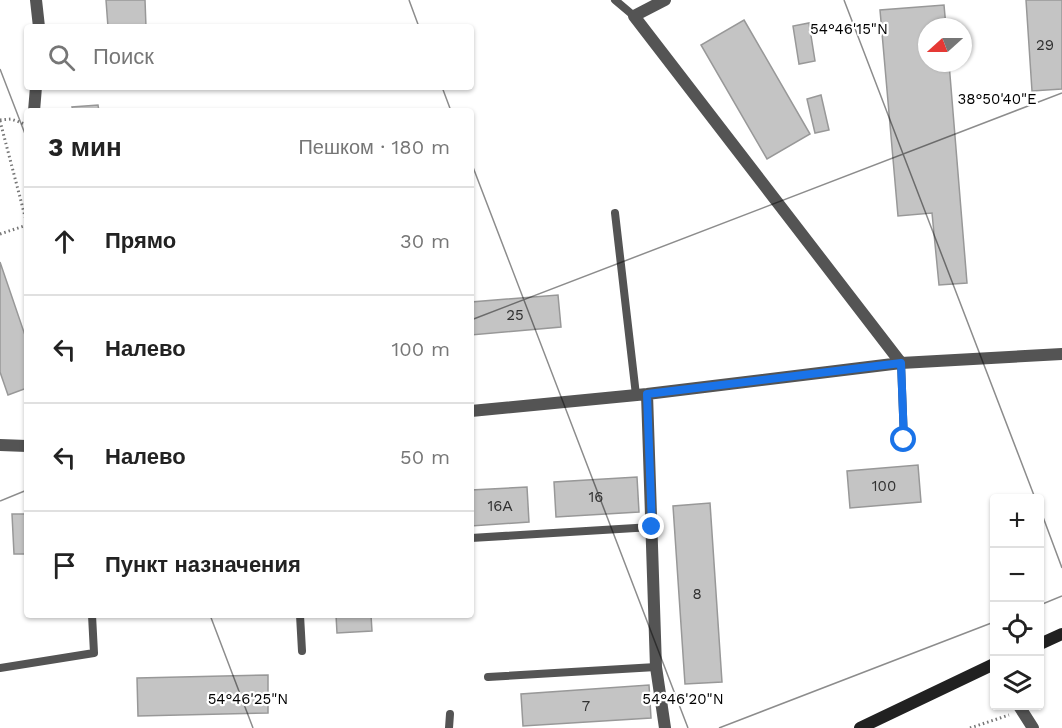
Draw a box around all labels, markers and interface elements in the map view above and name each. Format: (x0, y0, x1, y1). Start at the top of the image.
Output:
north arrow (918, 18, 972, 72)
text: 54°46'15"N (810, 20, 888, 38)
search box (24, 24, 474, 90)
house number: 29 (1036, 36, 1054, 54)
icon: search (45, 41, 78, 74)
text: Поиск (93, 44, 154, 69)
text: 38°50'40"E (957, 90, 1037, 108)
text: 3 мин (48, 132, 122, 162)
text: Пешком · 180 m (298, 135, 450, 159)
icon: ahead (48, 225, 81, 258)
text: Прямо (105, 228, 176, 253)
text: 30 m (400, 229, 450, 253)
house number: 25 (506, 306, 524, 324)
icon: left (48, 333, 81, 366)
text: Налево (105, 336, 186, 361)
text: 100 m (391, 337, 450, 361)
route start (890, 426, 916, 452)
icon: left (48, 441, 81, 474)
text: Налево (105, 444, 186, 469)
text: 50 m (400, 445, 450, 469)
house number: 100 (872, 477, 896, 495)
house number: 16 (589, 488, 603, 506)
map controls (990, 494, 1044, 710)
button: + (990, 494, 1044, 548)
house number: 16А (488, 497, 512, 515)
route end (638, 513, 664, 539)
button: − (990, 548, 1044, 602)
icon: arrive (48, 549, 81, 582)
text: Пункт назначения (105, 552, 301, 577)
house number: 8 (692, 585, 702, 603)
button: locate (990, 602, 1044, 656)
button: layers (990, 656, 1044, 710)
text: 54°46'25"N (208, 690, 288, 708)
text: 54°46'20"N (642, 690, 724, 708)
house number: 7 (582, 697, 590, 715)

